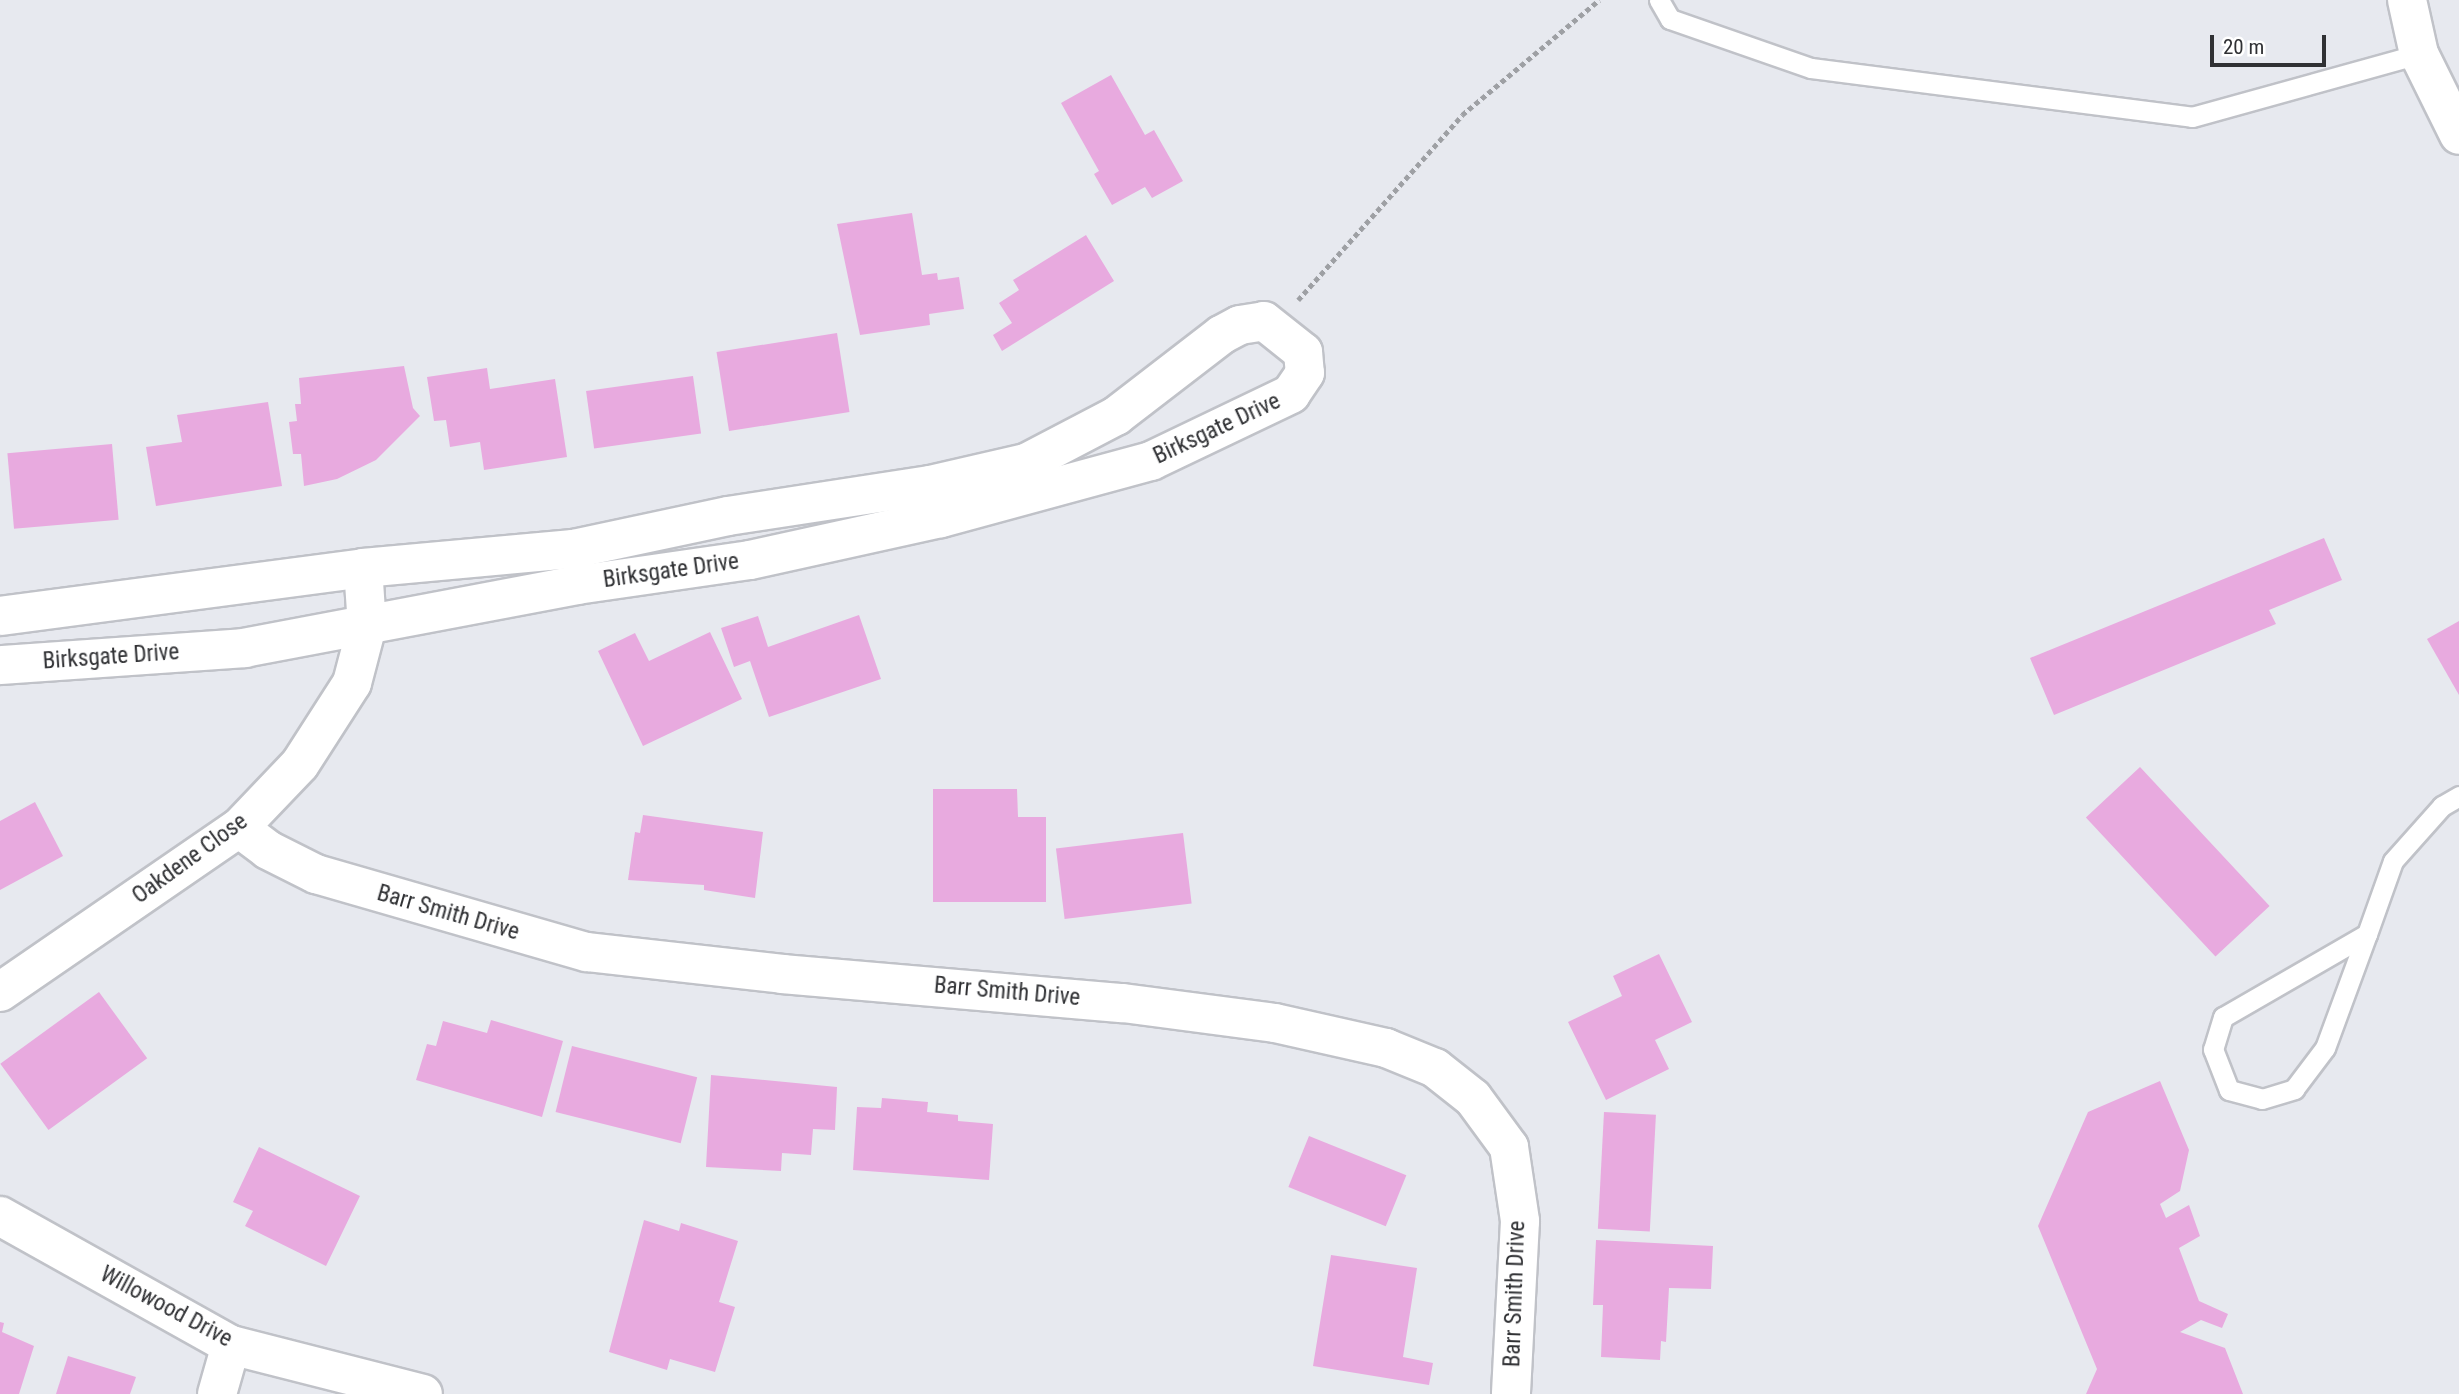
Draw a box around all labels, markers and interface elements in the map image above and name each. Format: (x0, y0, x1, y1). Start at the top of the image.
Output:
scale bar (2214, 21, 2330, 65)
text: 20 m (2223, 35, 2264, 59)
street label: Birksgate Drive (1149, 388, 1285, 470)
street label: Birksgate Drive (601, 548, 741, 594)
street label: Birksgate Drive (42, 638, 180, 676)
street label: Oakdene Close (127, 808, 253, 910)
street label: Barr Smith Drive (374, 880, 522, 946)
street label: Barr Smith Drive (933, 972, 1081, 1012)
street label: Barr Smith Drive (1499, 1220, 1531, 1368)
street label: Willowood Drive (95, 1261, 237, 1353)

